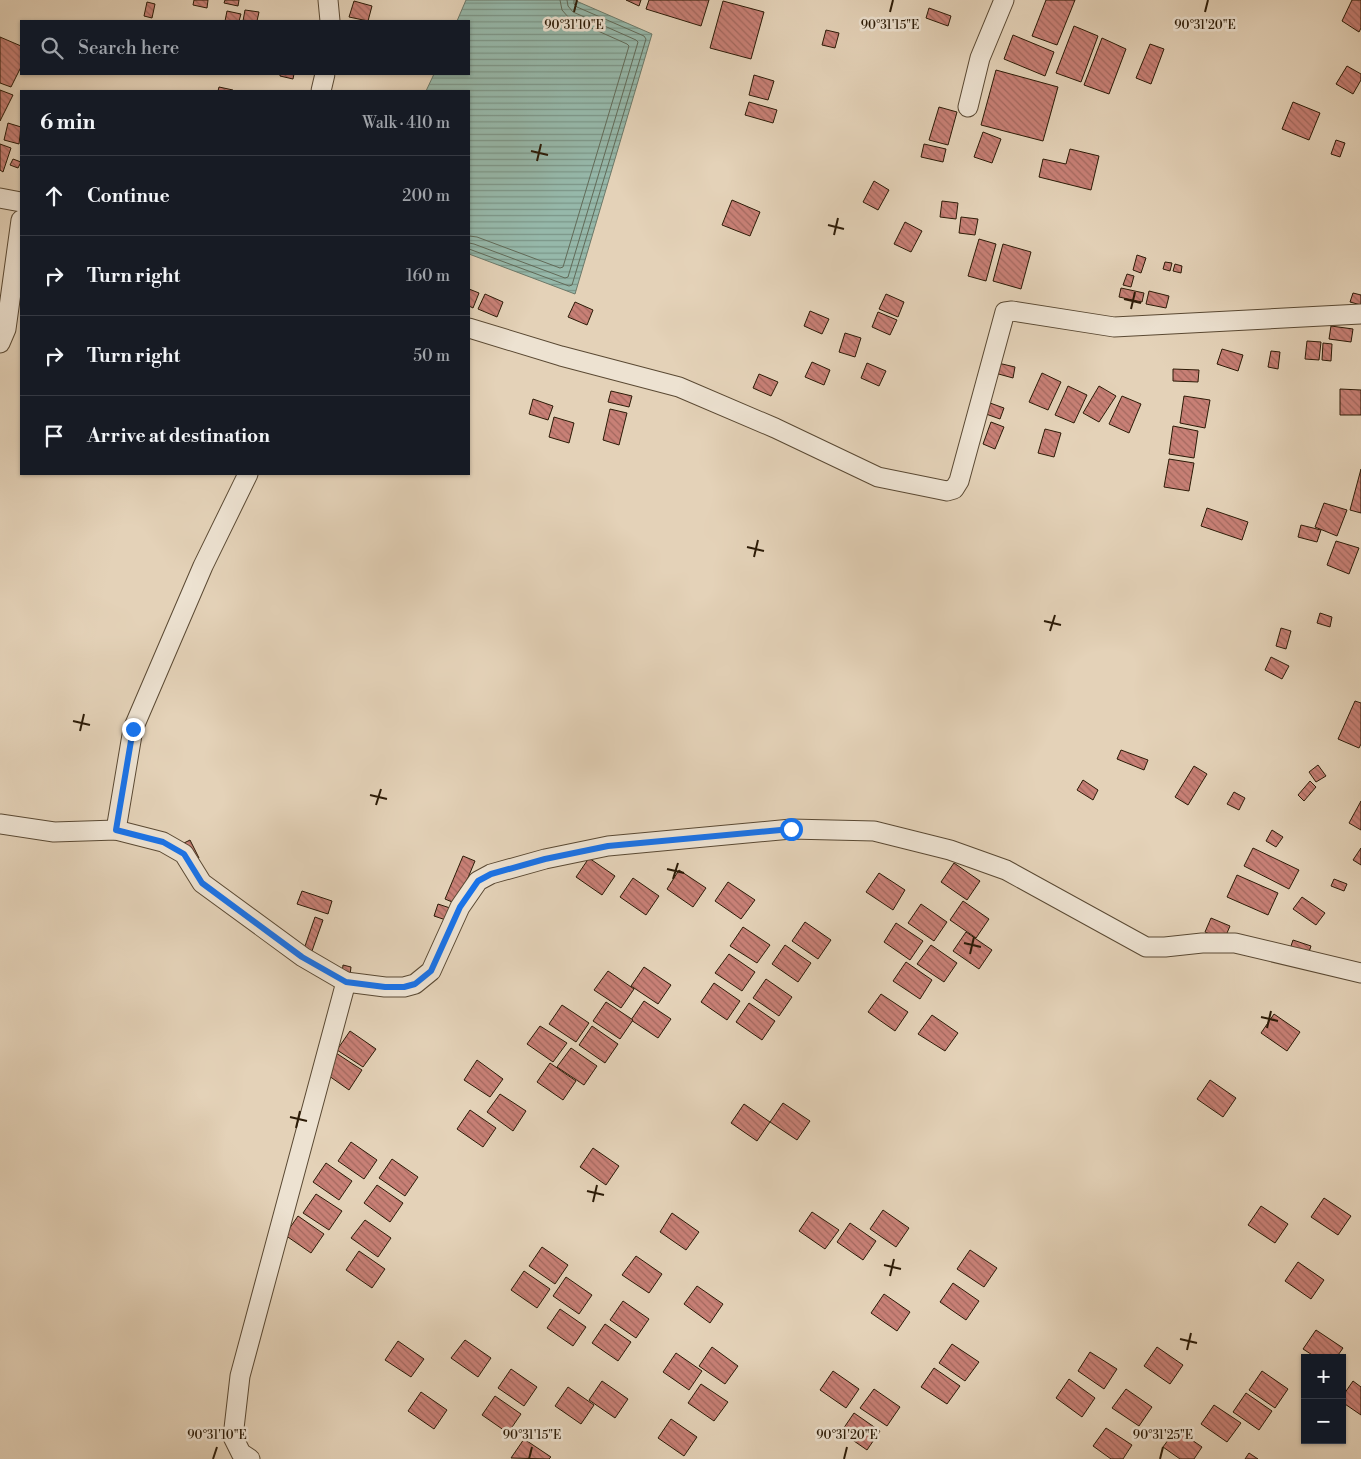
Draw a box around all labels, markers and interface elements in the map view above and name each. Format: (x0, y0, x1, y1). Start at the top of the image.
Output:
text: 90°31'10"E (544, 18, 604, 33)
text: 90°31'15"E (861, 18, 919, 33)
text: 90°31'20"E (1174, 18, 1236, 33)
search box (20, 20, 470, 75)
icon: search (38, 34, 66, 62)
text: Search here (78, 36, 179, 60)
text: 6 min (40, 110, 95, 136)
text: Walk · 410 m (362, 113, 450, 133)
icon: ahead (40, 182, 68, 210)
text: Continue (87, 184, 170, 208)
text: 200 m (402, 186, 450, 206)
icon: right (40, 262, 68, 290)
text: Turn right (87, 264, 180, 288)
text: 160 m (406, 266, 450, 286)
icon: right (40, 342, 68, 370)
text: Turn right (87, 344, 180, 368)
text: 50 m (413, 346, 450, 366)
icon: arrive (40, 422, 68, 450)
text: Arrive at destination (87, 424, 270, 448)
route end (122, 718, 145, 741)
route start (780, 818, 803, 841)
map controls (1301, 1354, 1346, 1444)
button: + (1301, 1354, 1346, 1399)
button: − (1301, 1399, 1346, 1444)
text: 90°31'10"E (187, 1428, 247, 1443)
text: 90°31'15"E (503, 1428, 561, 1443)
text: 90°31'20"E (816, 1428, 878, 1443)
text: 90°31'25"E (1133, 1428, 1193, 1443)

